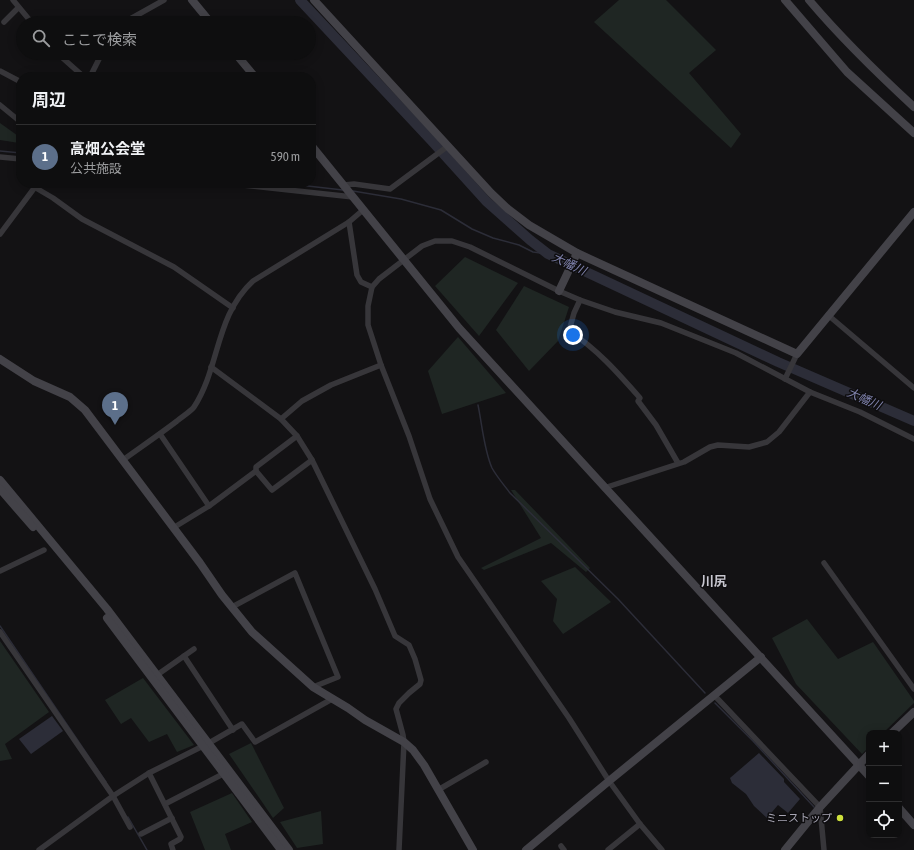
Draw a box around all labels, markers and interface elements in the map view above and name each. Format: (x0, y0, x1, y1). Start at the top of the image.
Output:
search box (16, 16, 316, 60)
icon: search (30, 27, 52, 49)
text: ここで検索 (62, 31, 137, 48)
text: 周辺 (32, 90, 66, 110)
text: 高畑公会堂 (70, 140, 145, 157)
text: 1 (42, 149, 48, 164)
text: 590 m (271, 149, 300, 164)
text: 公共施設 (70, 161, 122, 176)
water label: 大幡川 (550, 250, 590, 279)
your location (563, 325, 583, 345)
water label: 大幡川 (845, 385, 885, 414)
pin: 1 (102, 392, 128, 425)
district label: 川尻 (701, 574, 727, 589)
map controls (866, 730, 902, 838)
button: + (866, 730, 902, 766)
button: − (866, 766, 902, 802)
button: locate (866, 802, 902, 838)
place label: ミニストップ (766, 812, 832, 824)
marker: ミニストップ (835, 813, 845, 823)

